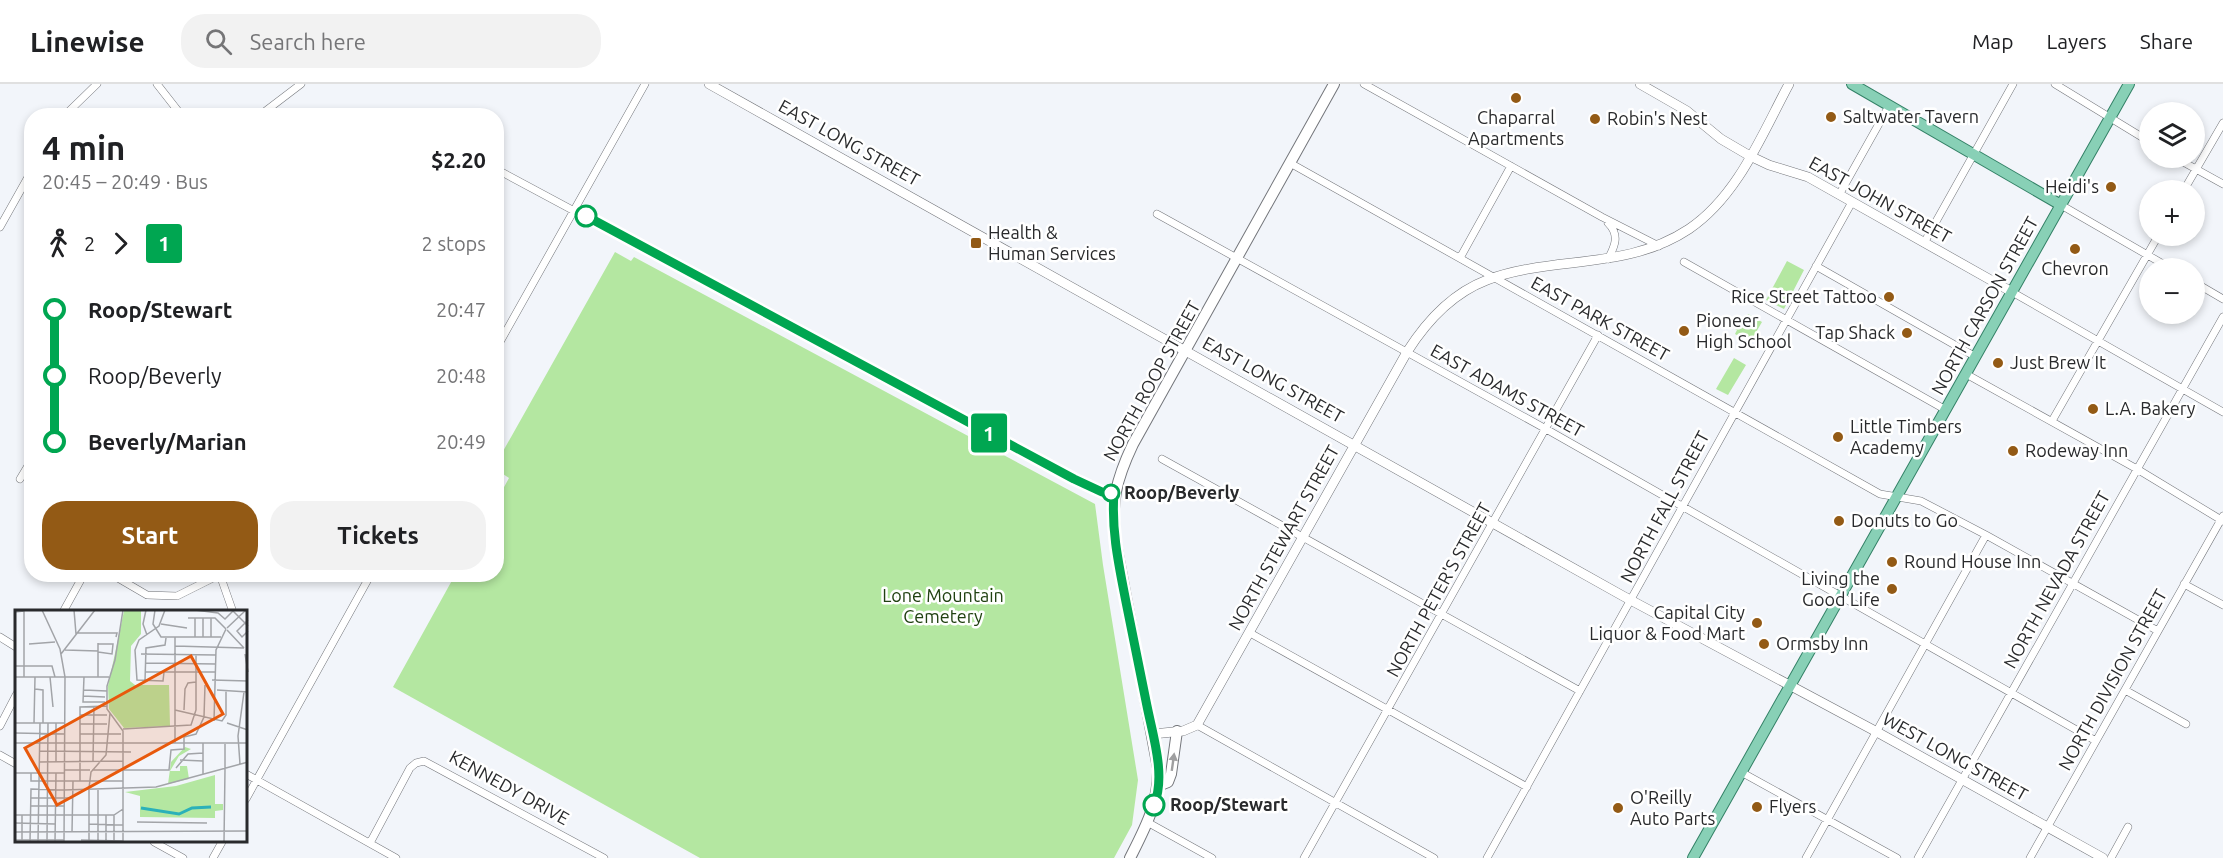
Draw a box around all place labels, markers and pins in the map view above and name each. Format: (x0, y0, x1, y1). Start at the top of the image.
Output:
marker: Chaparral Apartments (1509, 91, 1523, 105)
place label: Saltwater Tavern (1843, 106, 1979, 126)
place label: Chaparral Apartments (1468, 107, 1564, 148)
place label: Robin's Nest (1607, 108, 1707, 128)
marker: Saltwater Tavern (1824, 110, 1838, 124)
marker: Robin's Nest (1588, 112, 1602, 126)
place label: Heidi's (2045, 176, 2099, 196)
marker: Heidi's (2104, 180, 2118, 194)
unlabelled marker (575, 205, 597, 227)
place label: Health & Human Services (988, 222, 1116, 263)
marker: Health & Human Services (969, 236, 983, 250)
marker: Chevron (2068, 242, 2082, 256)
place label: Chevron (2041, 258, 2109, 278)
place label: Rice Street Tattoo (1731, 286, 1877, 306)
marker: Rice Street Tattoo (1882, 290, 1896, 304)
place label: Pioneer High School (1696, 310, 1792, 351)
place label: Tap Shack (1815, 322, 1895, 342)
marker: Pioneer High School (1677, 324, 1691, 338)
marker: Tap Shack (1900, 326, 1914, 340)
place label: Just Brew It (2010, 352, 2106, 372)
marker: Just Brew It (1991, 356, 2005, 370)
place label: L.A. Bakery (2105, 398, 2196, 418)
marker: L.A. Bakery (2086, 402, 2100, 416)
place label: Little Timbers Academy (1850, 416, 1962, 457)
marker: Little Timbers Academy (1831, 430, 1845, 444)
place label: Rodeway Inn (2025, 440, 2128, 460)
marker: Rodeway Inn (2006, 444, 2020, 458)
place label: Roop/Beverly (1124, 482, 1240, 502)
marker: Roop/Beverly (1102, 484, 1120, 502)
place label: Donuts to Go (1851, 510, 1958, 530)
marker: Donuts to Go (1832, 514, 1846, 528)
place label: Round House Inn (1904, 551, 2041, 571)
marker: Round House Inn (1885, 555, 1899, 569)
place label: Living the Good Life (1801, 568, 1880, 609)
marker: Living the Good Life (1885, 582, 1899, 596)
place label: Capital City Liquor & Food Mart (1589, 602, 1745, 643)
marker: Capital City Liquor & Food Mart (1750, 616, 1764, 630)
place label: Ormsby Inn (1776, 633, 1869, 653)
marker: Ormsby Inn (1757, 637, 1771, 651)
place label: O'Reilly Auto Parts (1630, 787, 1715, 828)
marker: Roop/Stewart (1143, 794, 1165, 816)
place label: Roop/Stewart (1170, 794, 1288, 814)
place label: Flyers (1769, 796, 1817, 816)
marker: Flyers (1750, 800, 1764, 814)
marker: O'Reilly Auto Parts (1611, 801, 1625, 815)

